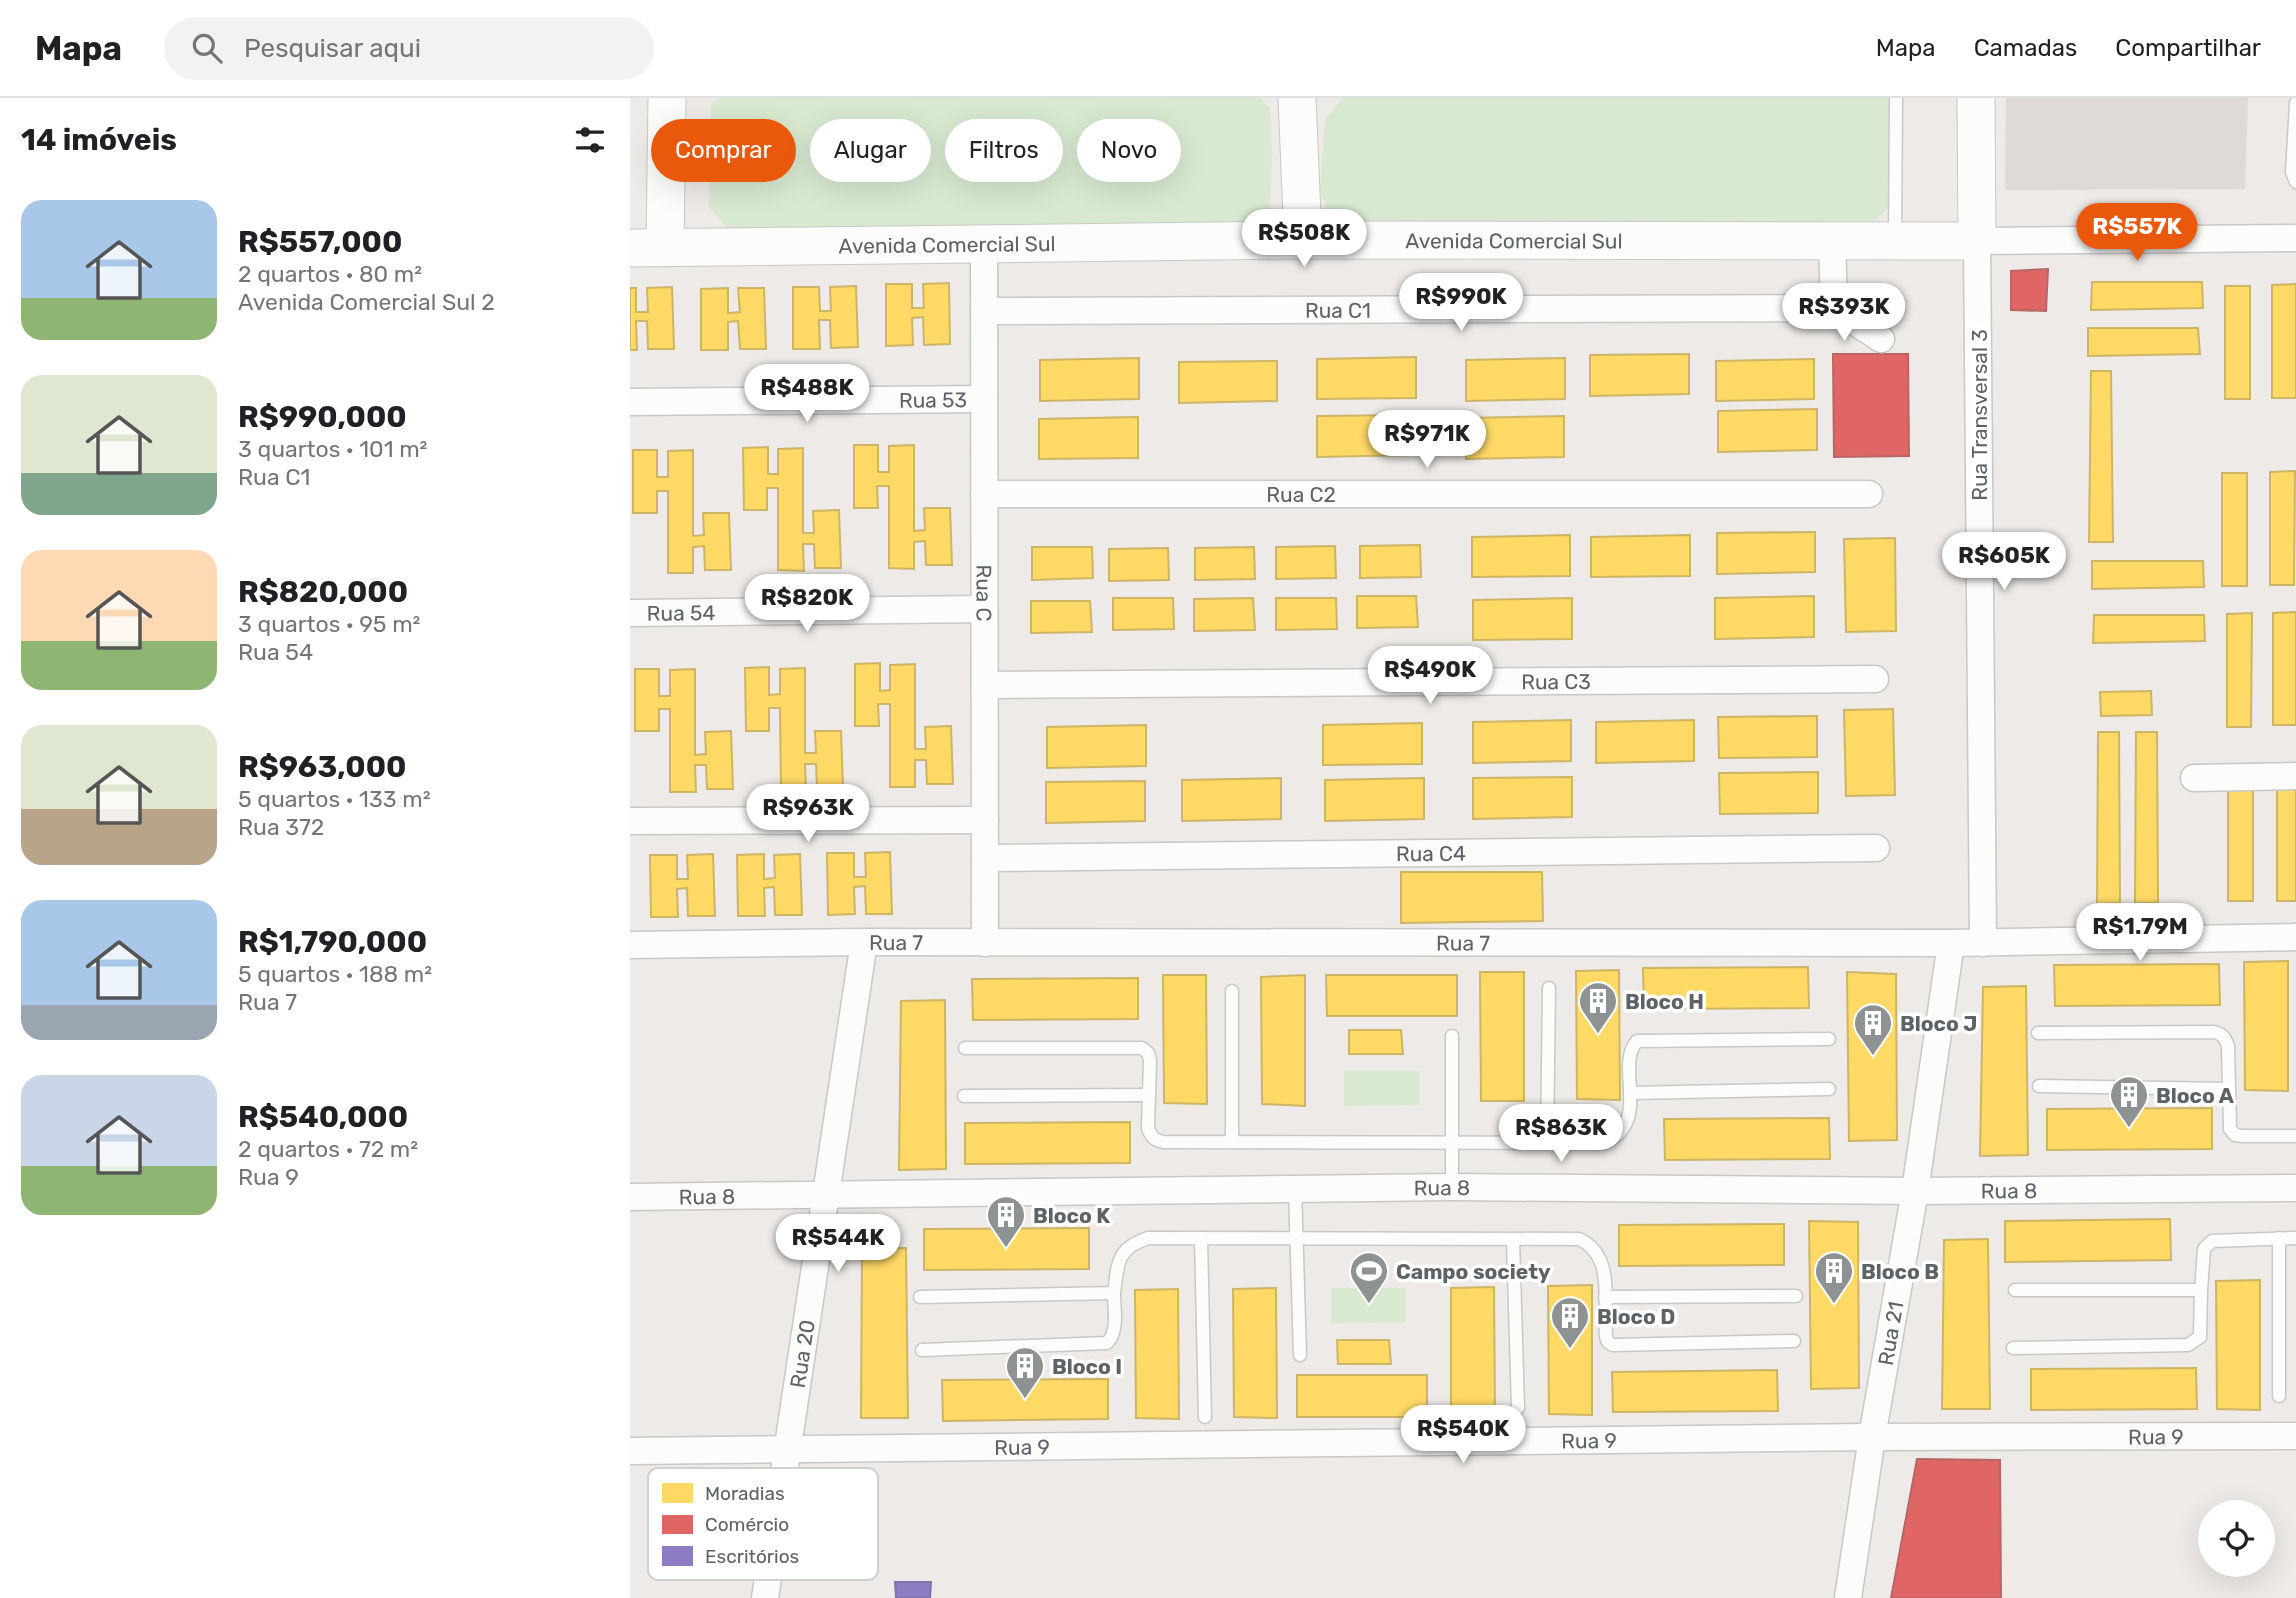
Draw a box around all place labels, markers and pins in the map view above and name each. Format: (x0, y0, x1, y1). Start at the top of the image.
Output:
pin: R$557K (2080, 204, 2194, 263)
pin: R$508K (1247, 209, 1361, 269)
pin: R$990K (1404, 274, 1518, 333)
pin: R$393K (1787, 284, 1901, 343)
pin: R$488K (750, 364, 864, 424)
pin: R$971K (1370, 410, 1484, 470)
pin: R$605K (1947, 532, 2061, 592)
pin: R$820K (750, 574, 864, 634)
pin: R$490K (1373, 646, 1487, 706)
pin: R$963K (751, 784, 865, 844)
pin: R$1.79M (2075, 904, 2205, 963)
building icon: Bloco H (1577, 980, 1619, 1035)
place label: Bloco H (1625, 989, 1704, 1014)
building icon: Bloco J (1852, 1002, 1894, 1057)
place label: Bloco J (1900, 1011, 1977, 1036)
building icon: Bloco A (2108, 1074, 2150, 1129)
place label: Bloco A (2156, 1083, 2234, 1108)
pin: R$863K (1504, 1104, 1618, 1164)
building icon: Bloco K (985, 1194, 1027, 1249)
place label: Bloco K (1033, 1203, 1110, 1228)
pin: R$544K (781, 1214, 895, 1274)
sports icon: Campo society (1348, 1250, 1390, 1305)
building icon: Bloco B (1813, 1250, 1855, 1305)
place label: Campo society (1396, 1259, 1551, 1284)
place label: Bloco B (1861, 1259, 1939, 1284)
building icon: Bloco D (1549, 1295, 1591, 1350)
place label: Bloco D (1597, 1304, 1675, 1329)
building icon: Bloco I (1004, 1345, 1046, 1400)
place label: Bloco I (1052, 1354, 1122, 1379)
pin: R$540K (1406, 1406, 1520, 1465)

